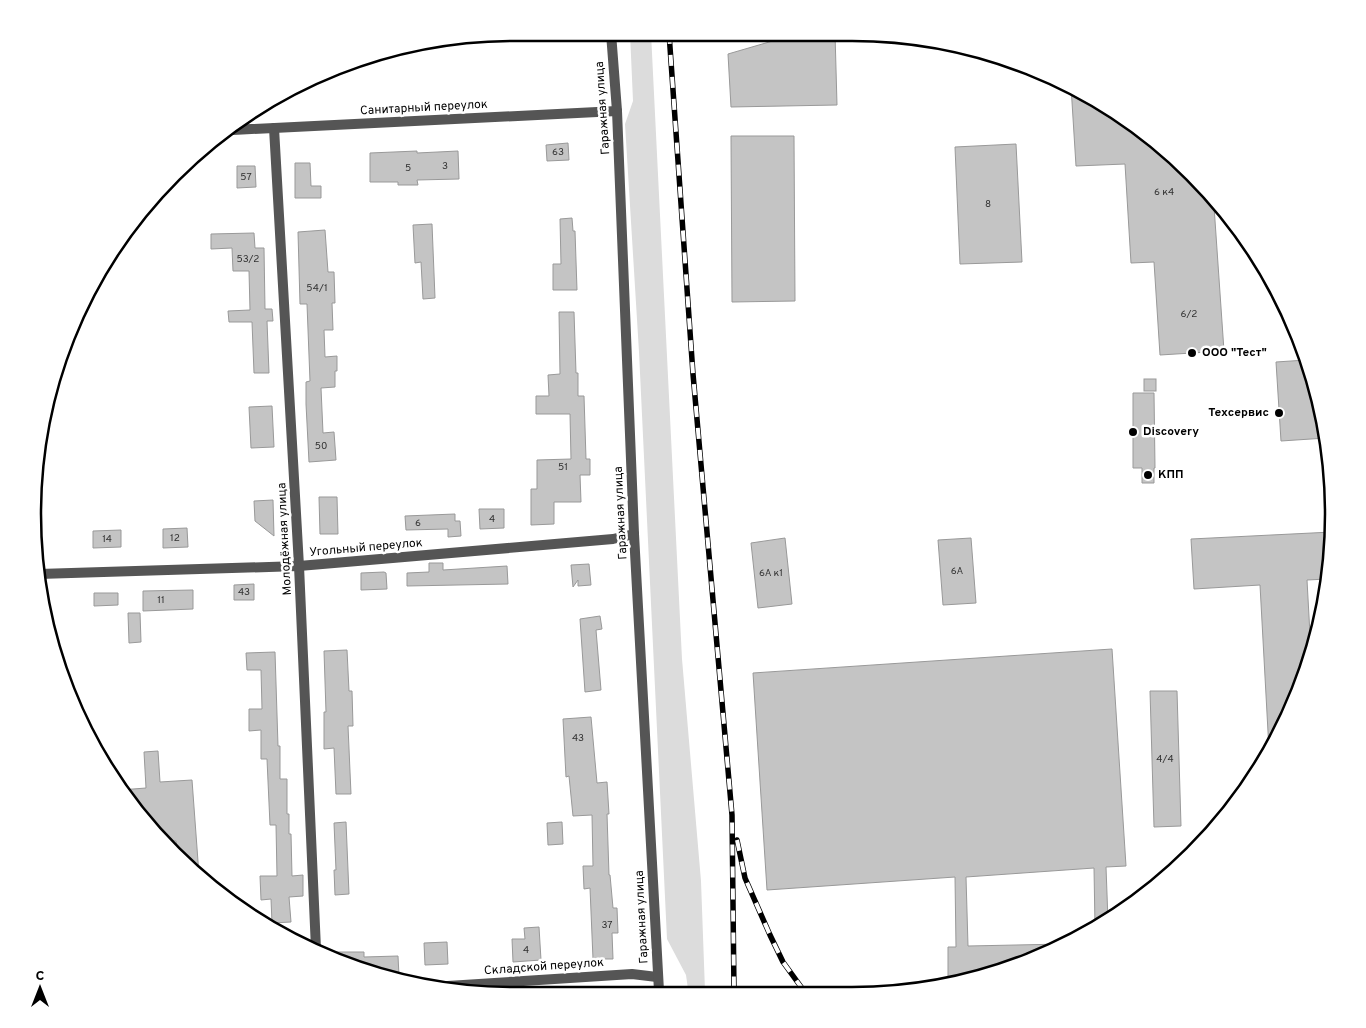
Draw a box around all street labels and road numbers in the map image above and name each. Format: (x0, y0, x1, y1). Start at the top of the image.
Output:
street label: Гаражная улица (592, 61, 614, 155)
street label: Санитарный переулок (360, 97, 488, 119)
street label: Гаражная улица (611, 466, 631, 560)
street label: Молодёжная улица (274, 482, 296, 596)
street label: Угольный переулок (309, 535, 423, 561)
street label: Гаражная улица (632, 870, 652, 964)
street label: Складской переулок (484, 955, 605, 979)

